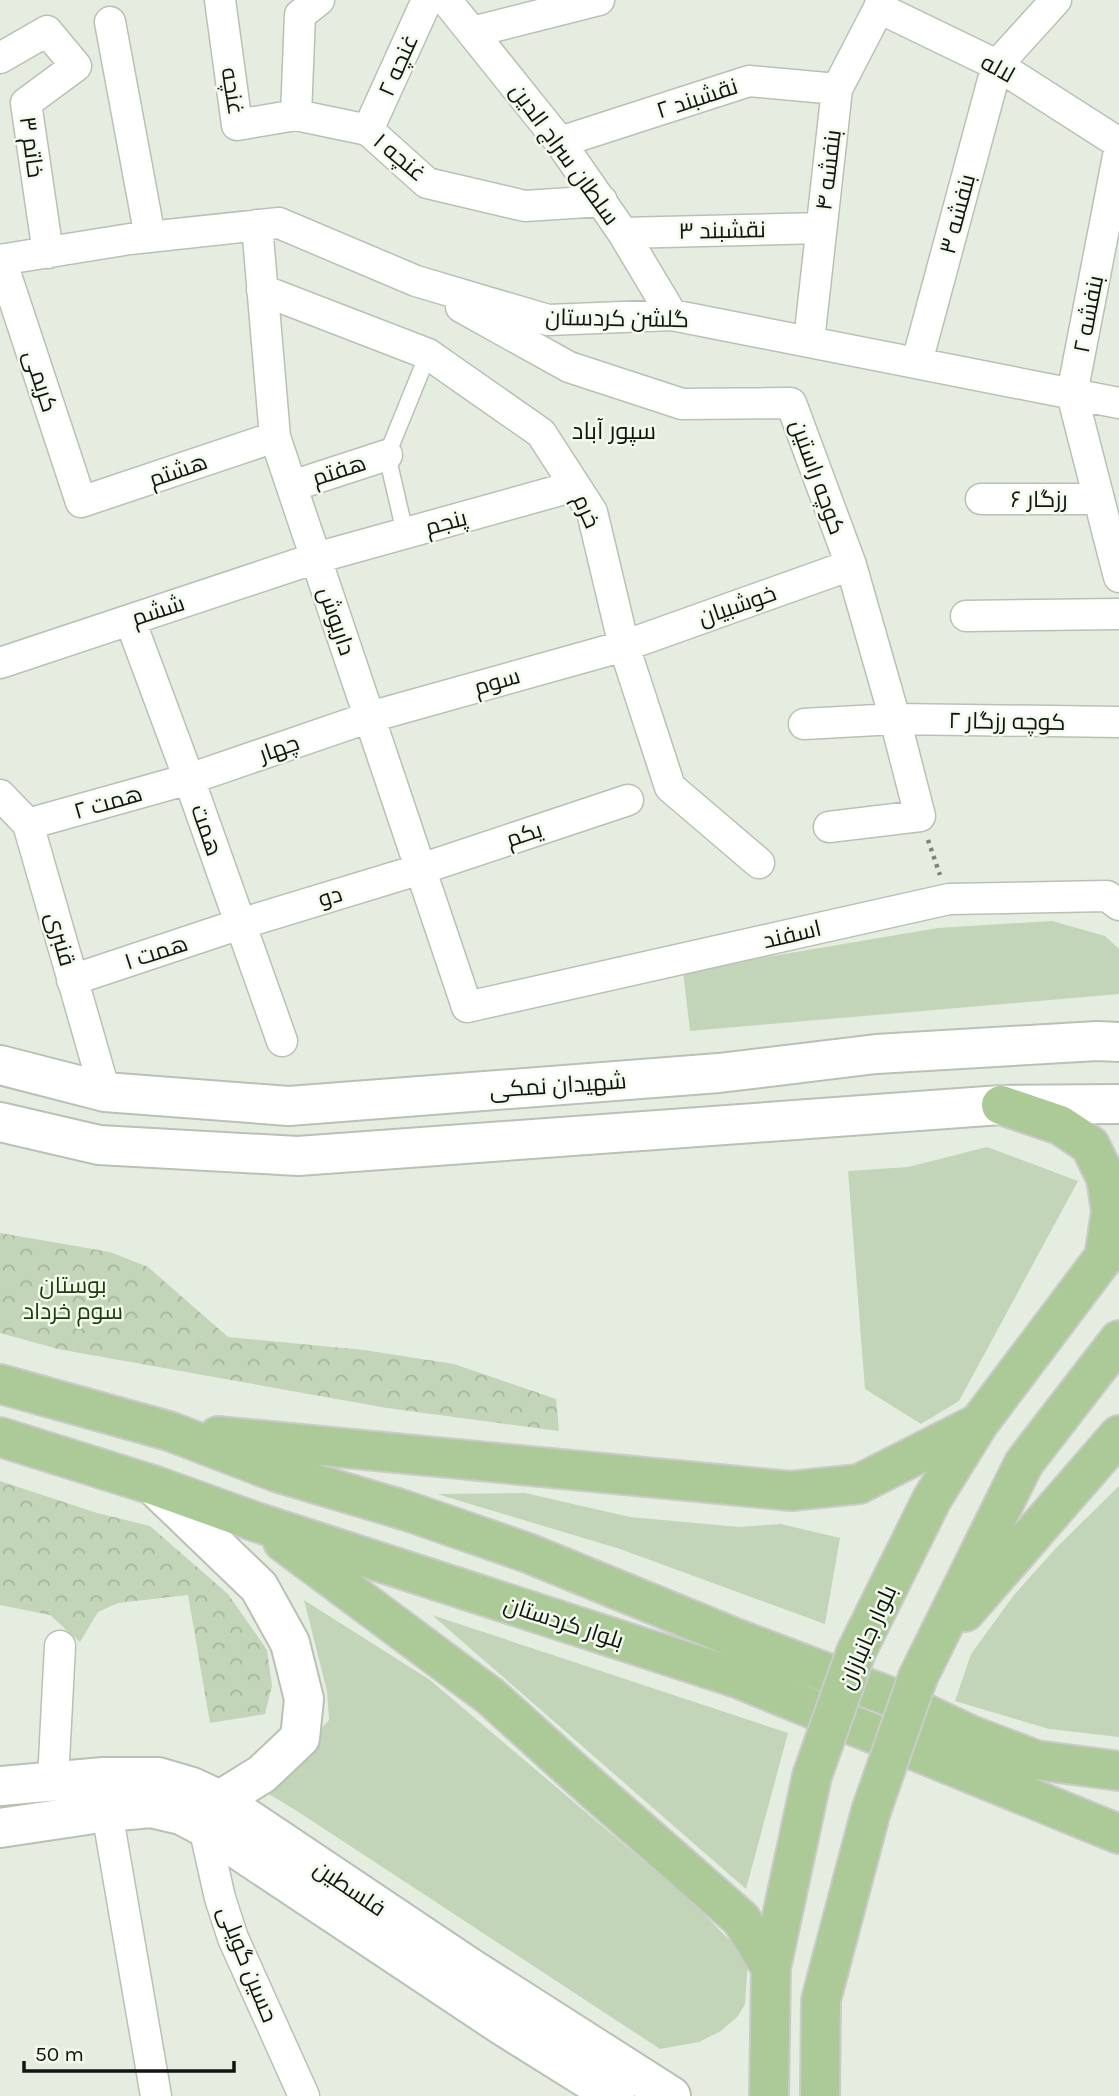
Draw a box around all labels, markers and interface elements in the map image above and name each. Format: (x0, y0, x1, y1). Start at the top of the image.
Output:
street label: غنچه ۲ (373, 30, 425, 101)
street label: لاله (976, 48, 1019, 89)
street label: غنچه (214, 65, 250, 117)
street label: نقشبند ۲ (653, 73, 741, 124)
street label: سلطان سراج الدین (503, 78, 625, 232)
street label: خاتم ۳ (12, 115, 49, 180)
street label: غنچه ۱ (367, 128, 431, 188)
street label: بنفشه ۴ (810, 128, 847, 212)
street label: بنفشه ۳ (934, 171, 981, 257)
street label: نقشبند ۳ (678, 216, 766, 245)
street label: بنفشه ۲ (1068, 273, 1109, 355)
street label: گلشن کردستان (545, 304, 689, 333)
street label: کریمی (18, 347, 63, 415)
street label: کوچه راستین (783, 416, 851, 539)
district label: سپور آباد (572, 417, 656, 446)
street label: هشتم (145, 448, 212, 495)
street label: هفتم (309, 449, 370, 494)
street label: رزگار ۶ (1011, 486, 1067, 513)
street label: خرم (565, 490, 606, 533)
street label: پنجم (422, 504, 470, 543)
street label: خوشبیان (695, 580, 780, 631)
street label: داریوش (312, 583, 361, 659)
street label: ششم (128, 589, 189, 634)
street label: سوم (471, 662, 524, 703)
street label: کوچه رزگار ۲ (948, 707, 1066, 737)
street label: چهار (254, 729, 303, 769)
street label: همت ۲ (71, 780, 146, 825)
street label: همت (185, 801, 228, 859)
street label: یکم (503, 816, 546, 855)
street label: دو (315, 880, 345, 913)
street label: قنبری (40, 909, 81, 969)
street label: اسفند (760, 915, 824, 954)
street label: همت ۱ (121, 930, 191, 975)
street label: شهیدان نمکی (489, 1067, 627, 1104)
park label: بوستان سوم خرداد (23, 1272, 123, 1327)
street label: بلوار جانبازان (833, 1581, 902, 1693)
street label: بلوار کردستان (500, 1590, 627, 1655)
street label: فلسطین (309, 1855, 391, 1922)
street label: حسین گویلی (212, 1902, 283, 2026)
scale bar (24, 2030, 234, 2074)
text: 50 m (35, 2042, 84, 2066)

